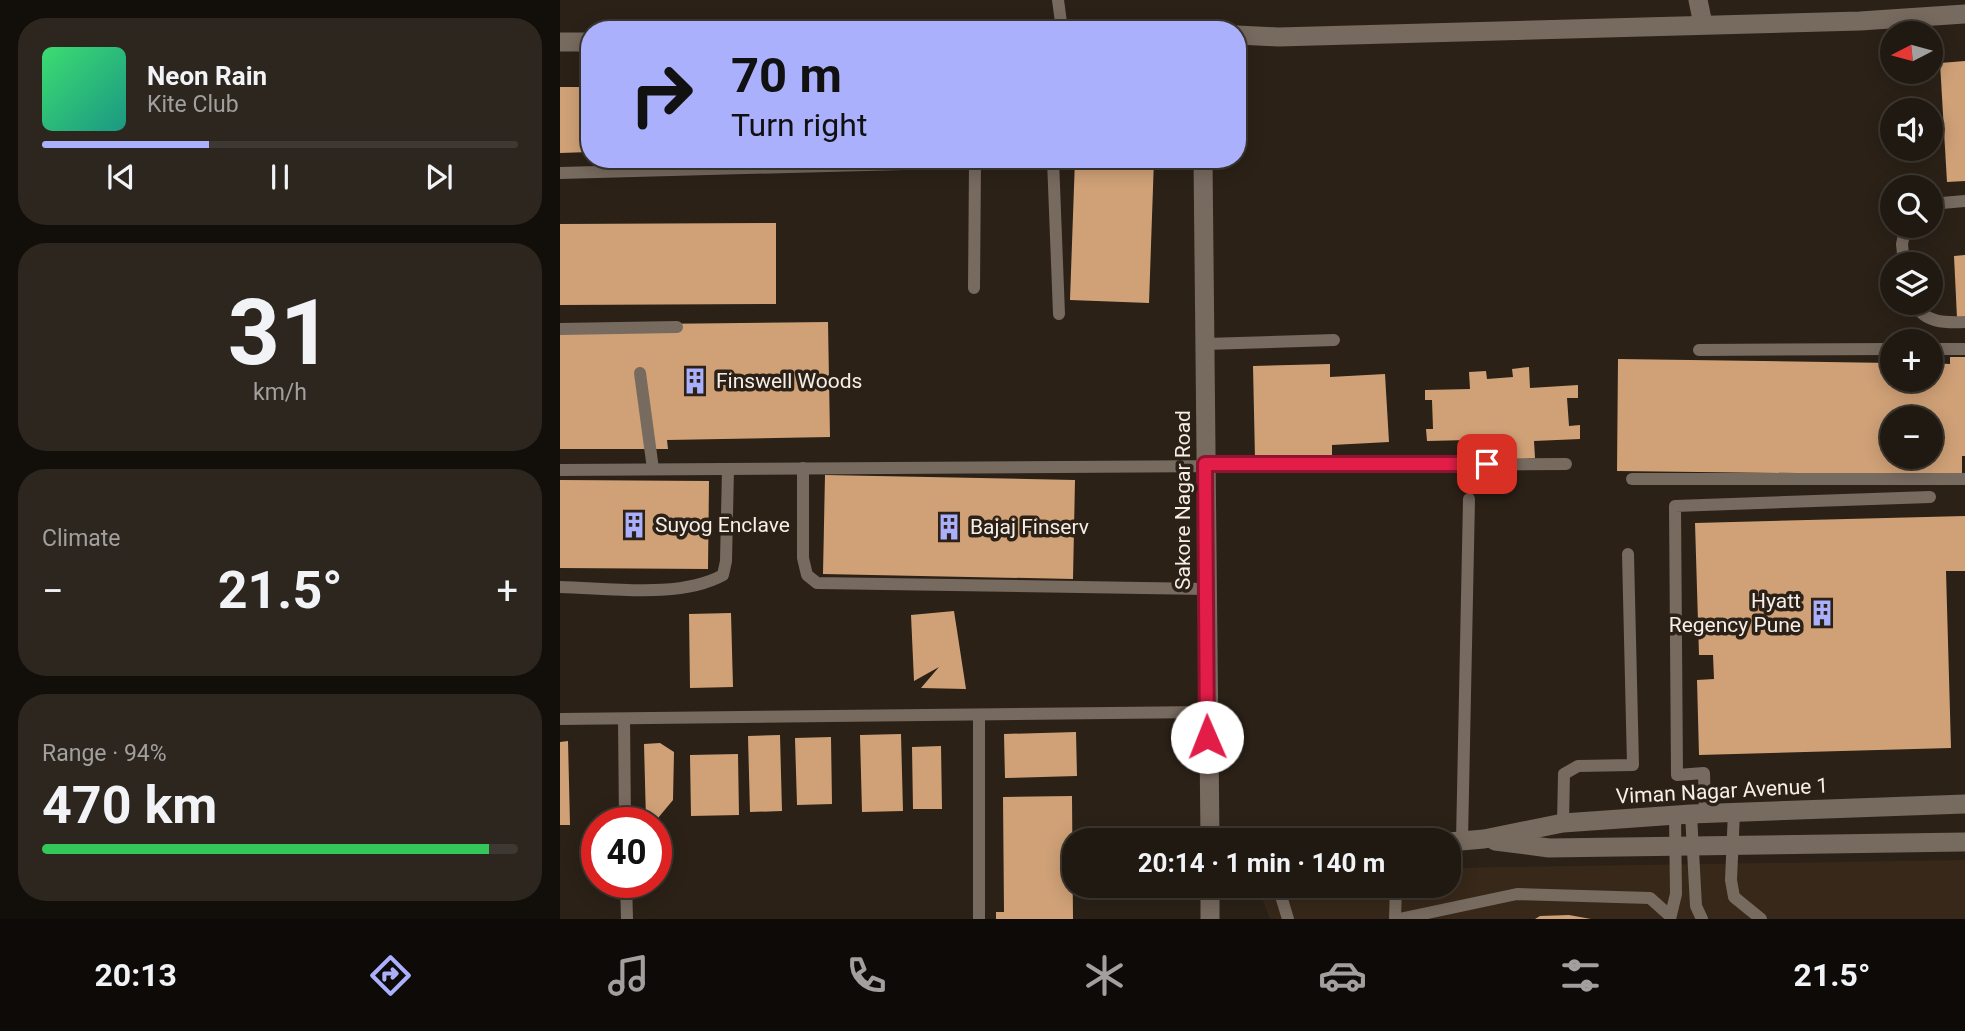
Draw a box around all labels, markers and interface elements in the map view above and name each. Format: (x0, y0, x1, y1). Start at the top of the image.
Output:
north arrow (1880, 21, 1942, 84)
map controls (1880, 21, 1943, 469)
text: 70 m (731, 47, 842, 104)
icon: right (616, 49, 707, 140)
text: Neon Rain (147, 61, 267, 91)
text: Kite Club (147, 91, 239, 118)
button: sound (1880, 98, 1943, 161)
text: Turn right (731, 106, 867, 144)
icon: previous (102, 158, 140, 196)
icon: pause (261, 158, 299, 196)
icon: next (420, 158, 458, 196)
button: search (1880, 175, 1943, 238)
button: layers (1880, 252, 1943, 315)
text: 31 (228, 280, 332, 386)
button: + (1880, 329, 1943, 392)
building icon: Finswell Woods (680, 366, 710, 396)
place label: Finswell Woods (716, 369, 862, 393)
text: km/h (253, 379, 307, 406)
button: − (1880, 406, 1943, 469)
street label: Sakore Nagar Road (1171, 410, 1195, 590)
pin (1457, 434, 1517, 494)
icon: arrive (1468, 445, 1506, 483)
building icon: Suyog Enclave (619, 510, 649, 540)
building icon: Bajaj Finserv (934, 512, 964, 542)
place label: Suyog Enclave (655, 513, 790, 537)
place label: Bajaj Finserv (970, 515, 1089, 539)
text: Climate (42, 525, 121, 552)
text: 21.5° (218, 560, 343, 621)
text: − (42, 569, 64, 613)
text: + (496, 569, 518, 613)
place label: Hyatt Regency Pune (1669, 589, 1801, 637)
building icon: Hyatt Regency Pune (1807, 598, 1837, 628)
position arrow (1170, 700, 1244, 774)
text: Range · 94% (42, 740, 167, 767)
street label: Viman Nagar Avenue 1 (1615, 773, 1829, 809)
text: 470 km (42, 775, 217, 836)
speed limit sign: 40 (581, 807, 672, 898)
text: 20:14 · 1 min · 140 m (1138, 848, 1385, 878)
icon: directions (366, 951, 415, 1000)
icon: music (604, 951, 653, 1000)
icon: phone (842, 951, 891, 1000)
icon: climate (1080, 951, 1129, 1000)
icon: car (1318, 951, 1367, 1000)
icon: filters (1556, 951, 1605, 1000)
text: 20:13 (94, 956, 177, 994)
text: 21.5° (1794, 956, 1870, 994)

